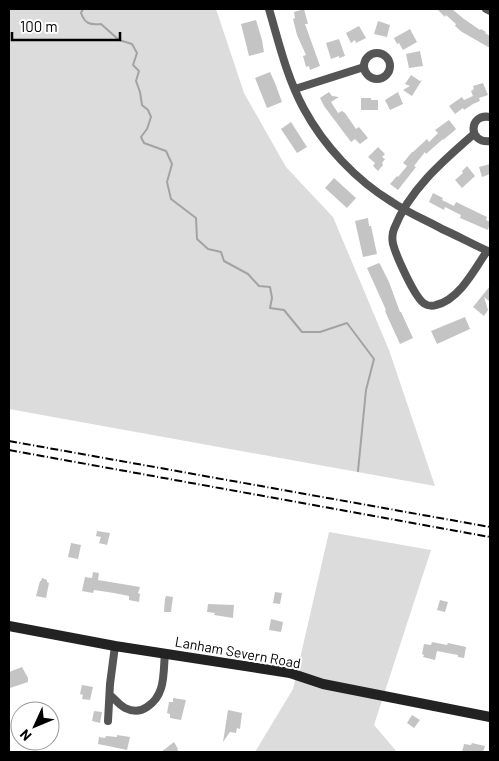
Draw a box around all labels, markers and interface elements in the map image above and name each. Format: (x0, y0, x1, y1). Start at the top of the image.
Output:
scale bar (12, 10, 120, 42)
text: 100 m (20, 17, 58, 35)
street label: Lanham Severn Road (174, 633, 302, 671)
north arrow (10, 701, 60, 751)
text: N (16, 726, 35, 745)

